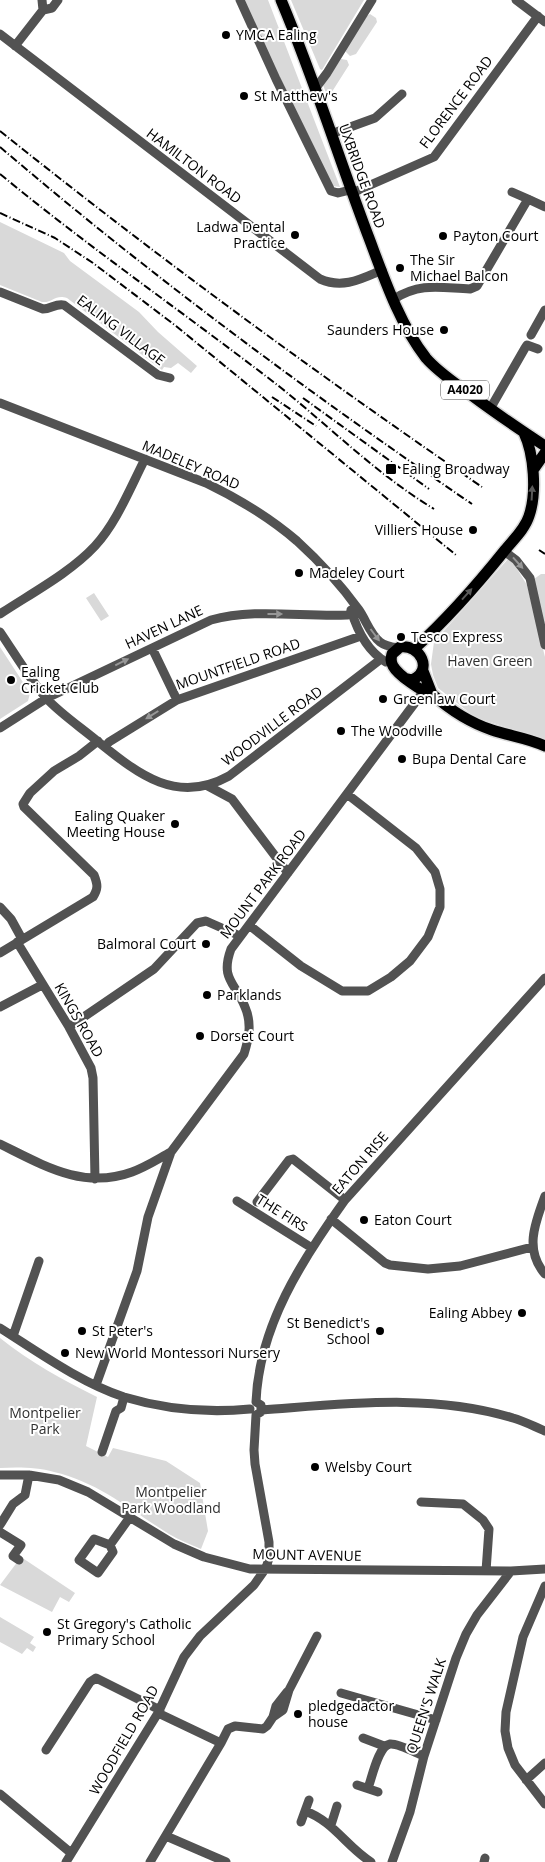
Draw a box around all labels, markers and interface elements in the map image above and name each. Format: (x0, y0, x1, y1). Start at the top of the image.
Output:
place label: YMCA Ealing (236, 25, 317, 44)
marker: YMCA Ealing (220, 29, 232, 41)
street label: FLORENCE ROAD (415, 52, 497, 152)
place label: St Matthew's (254, 86, 338, 105)
marker: St Matthew's (238, 90, 250, 102)
street label: UXBRIDGE ROAD (335, 121, 390, 231)
street label: HAMILTON ROAD (143, 124, 246, 208)
place label: Ladwa Dental Practice (196, 217, 285, 252)
place label: Payton Court (453, 226, 538, 245)
marker: Ladwa Dental Practice (289, 229, 301, 241)
marker: Payton Court (437, 230, 449, 242)
place label: The Sir Michael Balcon (410, 250, 508, 285)
marker: The Sir Michael Balcon (394, 262, 406, 274)
street label: EALING VILLAGE (73, 290, 169, 369)
place label: Saunders House (327, 320, 434, 339)
marker: Saunders House (438, 324, 450, 336)
road number: A4020 (441, 380, 489, 400)
street label: MADELEY ROAD (139, 435, 243, 494)
place label: Ealing Broadway (402, 459, 511, 478)
marker: Ealing Broadway (384, 462, 398, 476)
one-way arrow (529, 485, 537, 501)
place label: Villiers House (375, 520, 463, 539)
marker: Villiers House (467, 524, 479, 536)
one-way arrow (512, 557, 524, 569)
place label: Madeley Court (309, 563, 404, 582)
marker: Madeley Court (293, 567, 305, 579)
one-way arrow (461, 589, 473, 601)
street label: HAVEN LANE (122, 600, 206, 653)
one-way arrow (267, 610, 283, 618)
place label: Tesco Express (411, 627, 503, 646)
one-way arrow (369, 628, 380, 641)
marker: Tesco Express (395, 631, 407, 643)
street label: MOUNTFIELD ROAD (173, 633, 303, 694)
park label: Haven Green (447, 651, 533, 670)
one-way arrow (115, 658, 129, 666)
place label: Ealing Cricket Club (21, 662, 99, 697)
marker: Ealing Cricket Club (5, 674, 17, 686)
street label: WOODVILLE ROAD (217, 681, 326, 770)
place label: Greenlaw Court (393, 689, 496, 708)
marker: Greenlaw Court (377, 693, 389, 705)
one-way arrow (145, 710, 158, 720)
place label: The Woodville (351, 721, 443, 740)
marker: The Woodville (335, 725, 347, 737)
place label: Bupa Dental Care (412, 749, 526, 768)
marker: Bupa Dental Care (396, 753, 408, 765)
place label: Ealing Quaker Meeting House (66, 806, 165, 841)
marker: Ealing Quaker Meeting House (169, 818, 181, 830)
street label: MOUNT PARK ROAD (215, 825, 310, 942)
place label: Balmoral Court (97, 934, 196, 953)
marker: Balmoral Court (200, 938, 212, 950)
street label: KINGS ROAD (50, 979, 108, 1060)
place label: Parklands (217, 985, 282, 1004)
marker: Parklands (201, 989, 213, 1001)
place label: Dorset Court (210, 1026, 294, 1045)
marker: Dorset Court (194, 1030, 206, 1042)
street label: EATON RISE (327, 1127, 392, 1198)
street label: THE FIRS (253, 1189, 311, 1236)
place label: Eaton Court (374, 1210, 452, 1229)
marker: Eaton Court (358, 1214, 370, 1226)
place label: Ealing Abbey (429, 1303, 513, 1322)
marker: Ealing Abbey (516, 1307, 528, 1319)
place label: St Benedict's School (287, 1313, 370, 1348)
place label: St Peter's (92, 1321, 153, 1340)
marker: St Peter's (76, 1325, 88, 1337)
marker: St Benedict's School (374, 1325, 386, 1337)
place label: New World Montessori Nursery (75, 1343, 281, 1362)
marker: New World Montessori Nursery (59, 1347, 71, 1359)
park label: Montpelier Park (9, 1403, 81, 1438)
place label: Welsby Court (325, 1457, 412, 1476)
marker: Welsby Court (309, 1461, 321, 1473)
park label: Montpelier Park Woodland (121, 1482, 221, 1517)
street label: MOUNT AVENUE (252, 1544, 362, 1565)
place label: St Gregory's Catholic Primary School (57, 1614, 192, 1649)
marker: St Gregory's Catholic Primary School (41, 1626, 53, 1638)
street label: QUEEN'S WALK (401, 1655, 450, 1756)
street label: WOODFIELD ROAD (84, 1682, 163, 1798)
place label: pledgedactor house (308, 1696, 394, 1731)
marker: pledgedactor house (292, 1708, 304, 1720)

